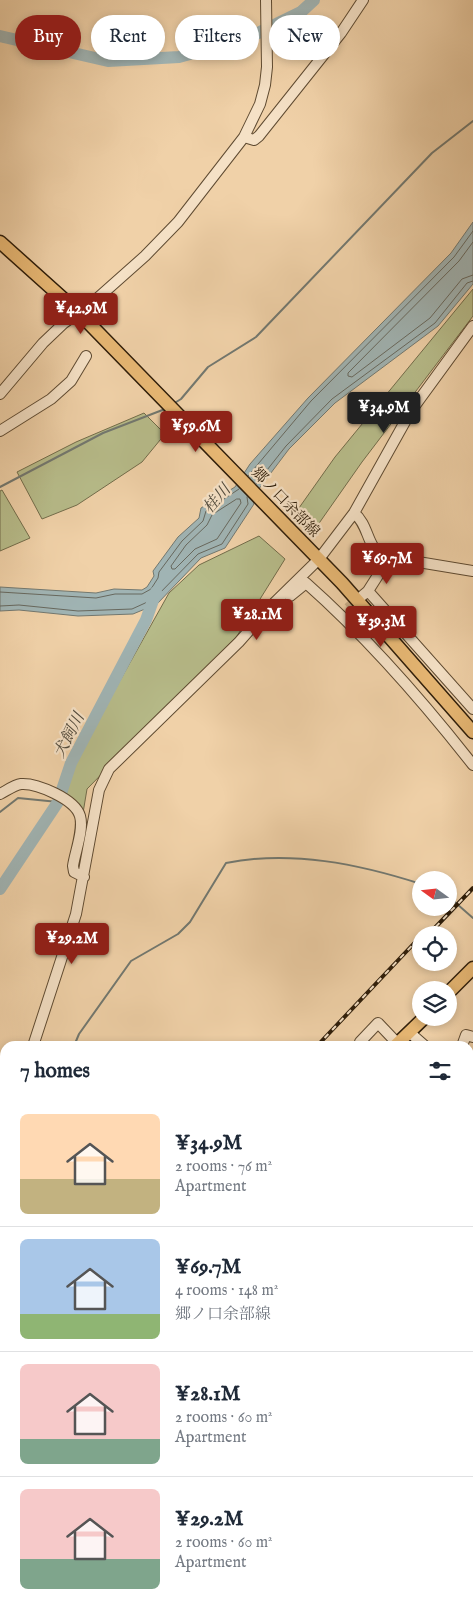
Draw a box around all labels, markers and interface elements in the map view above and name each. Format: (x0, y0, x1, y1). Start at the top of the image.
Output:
chip: Buy (15, 15, 81, 60)
chip: Rent (91, 15, 165, 60)
chip: Filters (175, 15, 259, 60)
chip: New (269, 15, 340, 60)
pin: ¥42.9M (40, 292, 122, 335)
text: ¥42.9M (55, 299, 107, 319)
pin: ¥34.9M (343, 392, 425, 434)
text: ¥34.9M (358, 398, 410, 418)
pin: ¥59.6M (155, 410, 237, 453)
text: ¥59.6M (171, 417, 221, 437)
street label: 郷ノ口余部線 (248, 463, 324, 541)
water label: 桂川 (199, 479, 237, 518)
pin: ¥69.7M (346, 542, 428, 585)
text: ¥69.7M (362, 549, 412, 569)
pin: ¥28.1M (216, 598, 298, 641)
text: ¥28.1M (232, 605, 282, 625)
pin: ¥39.3M (340, 606, 422, 648)
text: ¥39.3M (356, 612, 406, 632)
water label: 犬飼川 (50, 708, 90, 762)
north arrow (412, 871, 458, 916)
map controls (412, 871, 457, 1026)
pin: ¥29.2M (31, 922, 113, 965)
button: locate (412, 926, 457, 971)
text: ¥29.2M (46, 929, 98, 949)
button: layers (412, 981, 457, 1026)
icon: filters (426, 1057, 454, 1085)
text: 7 homes (20, 1058, 90, 1085)
text: ¥34.9M (175, 1130, 242, 1157)
icon: home (60, 1134, 120, 1194)
text: 2 rooms · 76 m² (175, 1157, 272, 1177)
text: Apartment (175, 1177, 246, 1197)
text: ¥69.7M (175, 1254, 241, 1281)
icon: home (60, 1259, 120, 1319)
text: 4 rooms · 148 m² (175, 1281, 278, 1301)
text: 郷ノ口余部線 (175, 1305, 271, 1325)
text: ¥28.1M (175, 1381, 240, 1408)
icon: home (60, 1384, 120, 1444)
text: 2 rooms · 60 m² (175, 1408, 273, 1428)
text: Apartment (175, 1428, 246, 1448)
text: ¥29.2M (175, 1506, 243, 1533)
icon: home (60, 1509, 120, 1569)
text: 2 rooms · 60 m² (175, 1533, 273, 1553)
text: Apartment (175, 1553, 246, 1573)

